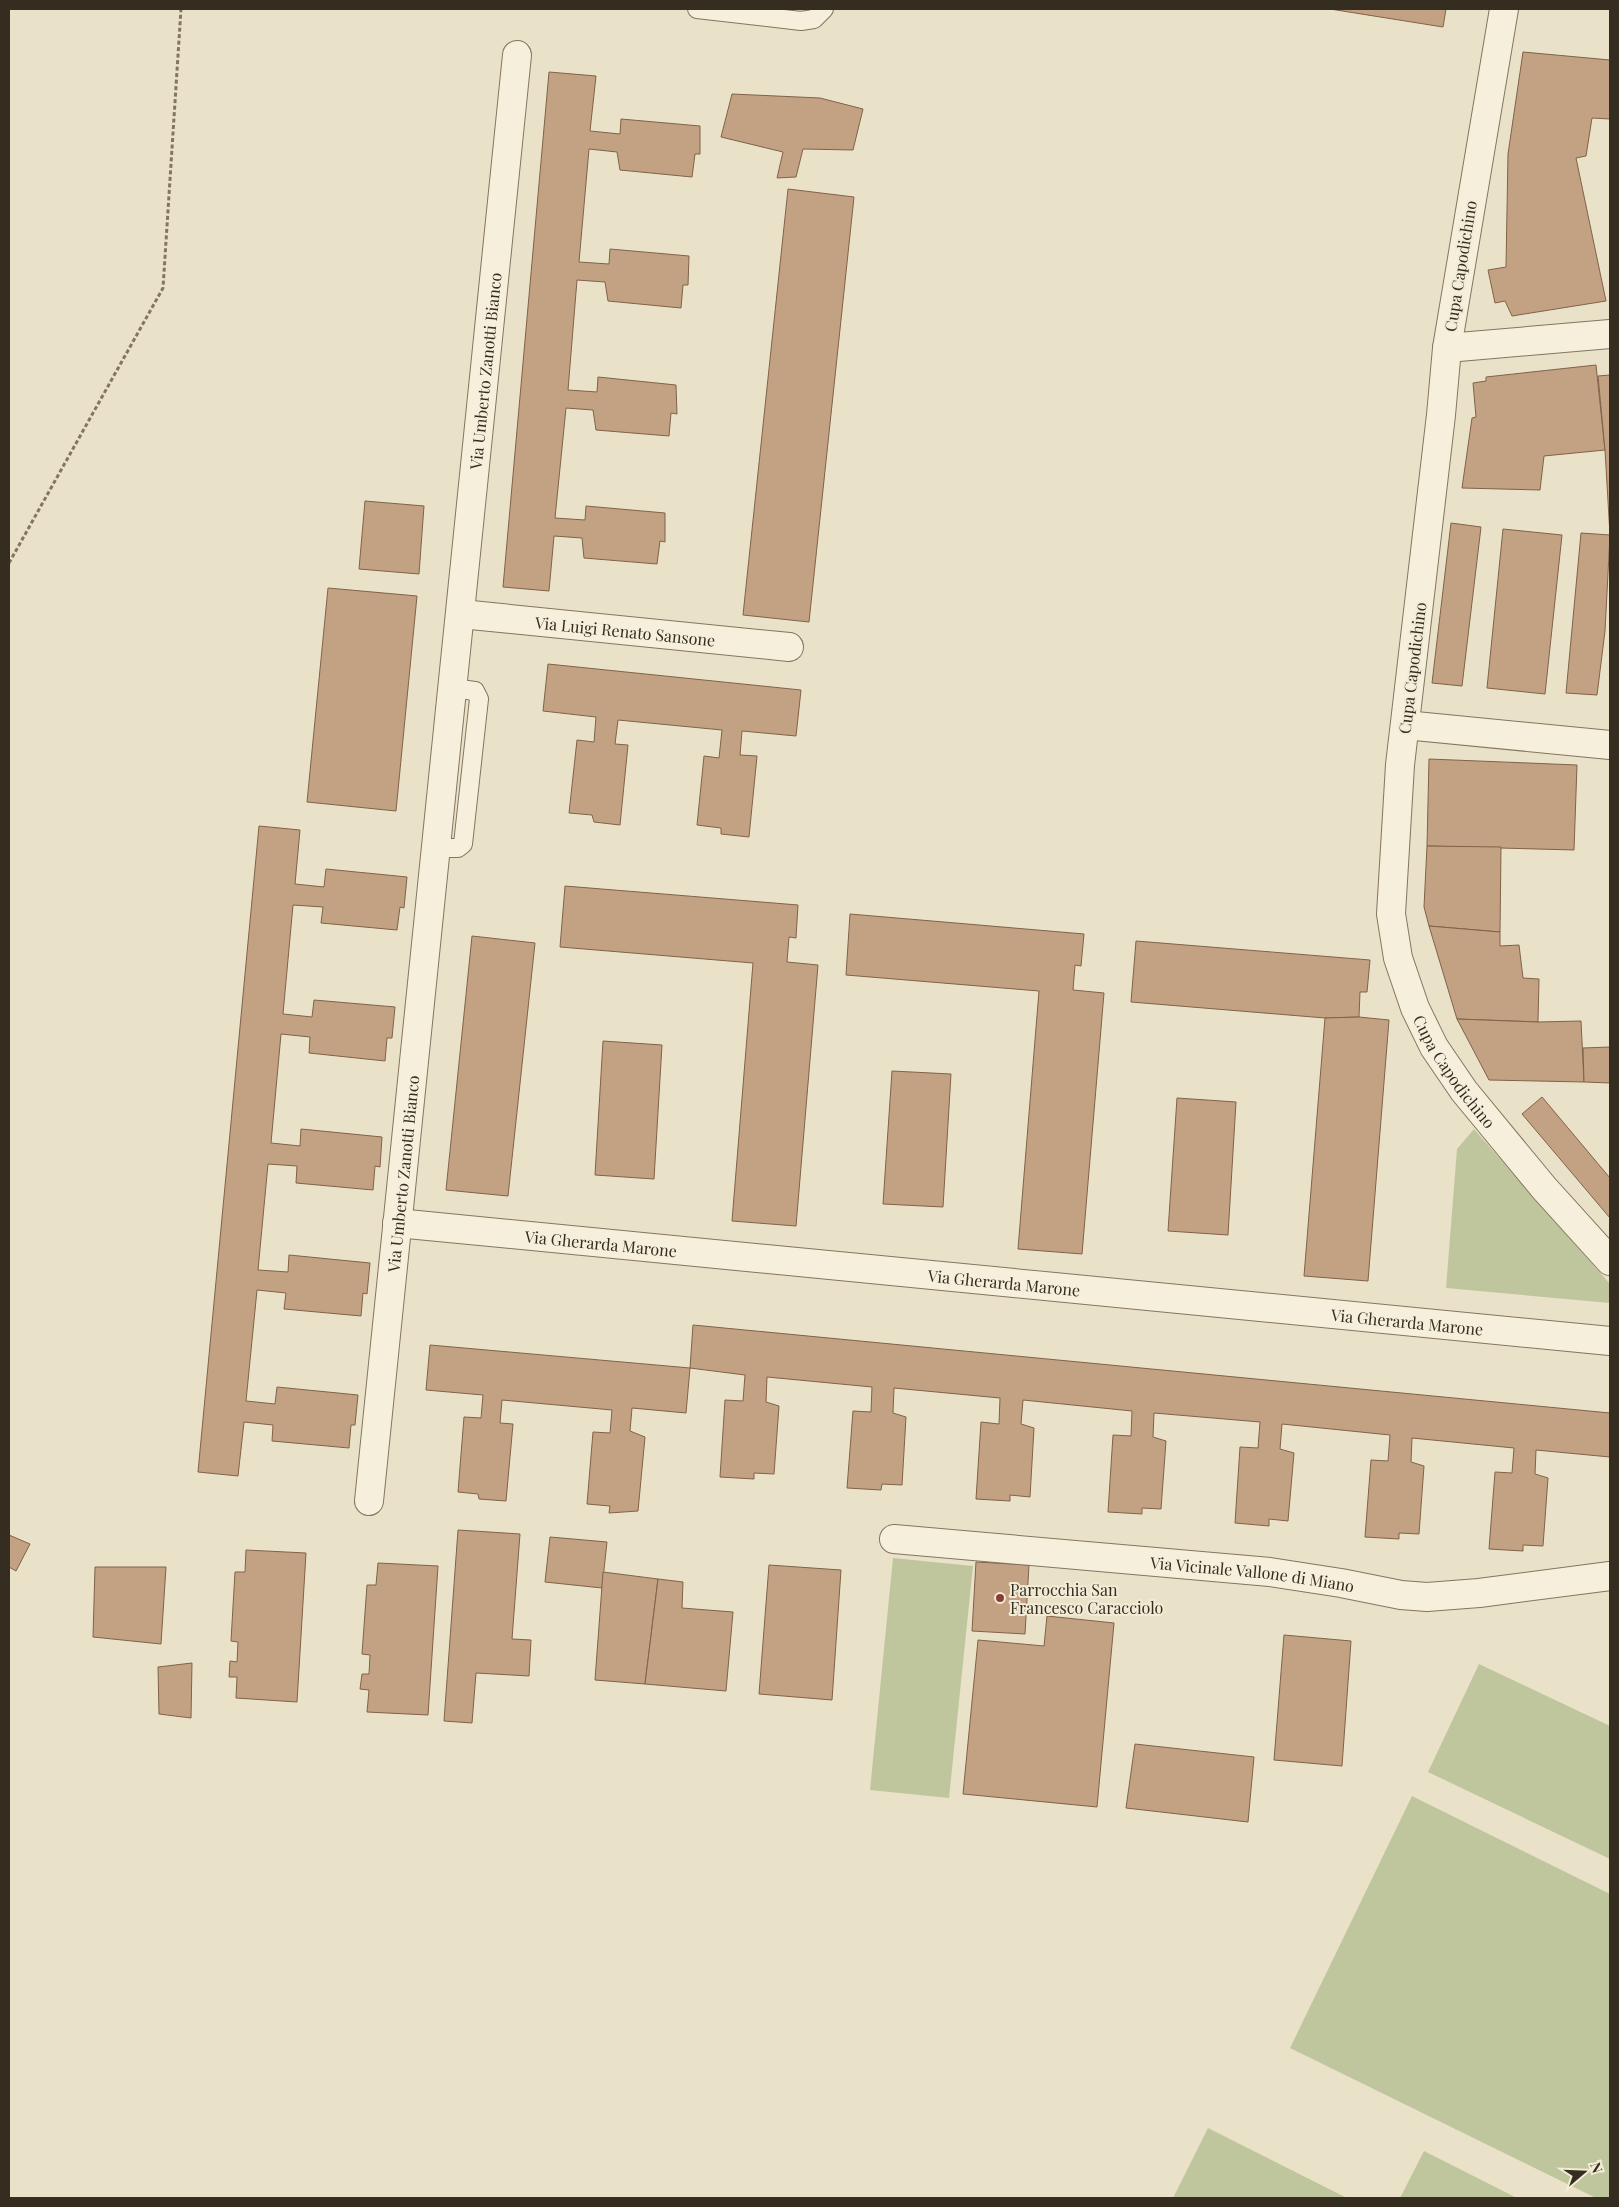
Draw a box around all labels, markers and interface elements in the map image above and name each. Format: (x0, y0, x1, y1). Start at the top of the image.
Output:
street label: Cupa Capodichino (1439, 199, 1481, 333)
street label: Via Umberto Zanotti Bianco (464, 271, 505, 471)
street label: Cupa Capodichino (1393, 601, 1431, 735)
street label: Via Luigi Renato Sansone (533, 611, 716, 650)
street label: Cupa Capodichino (1409, 1011, 1501, 1132)
street label: Via Umberto Zanotti Bianco (382, 1074, 423, 1274)
street label: Via Gherarda Marone (523, 1225, 678, 1261)
street label: Via Gherarda Marone (926, 1264, 1081, 1300)
street label: Via Gherarda Marone (1329, 1303, 1484, 1339)
street label: Via Vicinale Vallone di Miano (1148, 1551, 1356, 1596)
place label: Parrocchia San Francesco Caracciolo (1010, 1579, 1164, 1618)
marker: Parrocchia San Francesco Caracciolo (994, 1592, 1006, 1604)
north arrow (1559, 2147, 1609, 2197)
text: N (1586, 2160, 1607, 2175)

